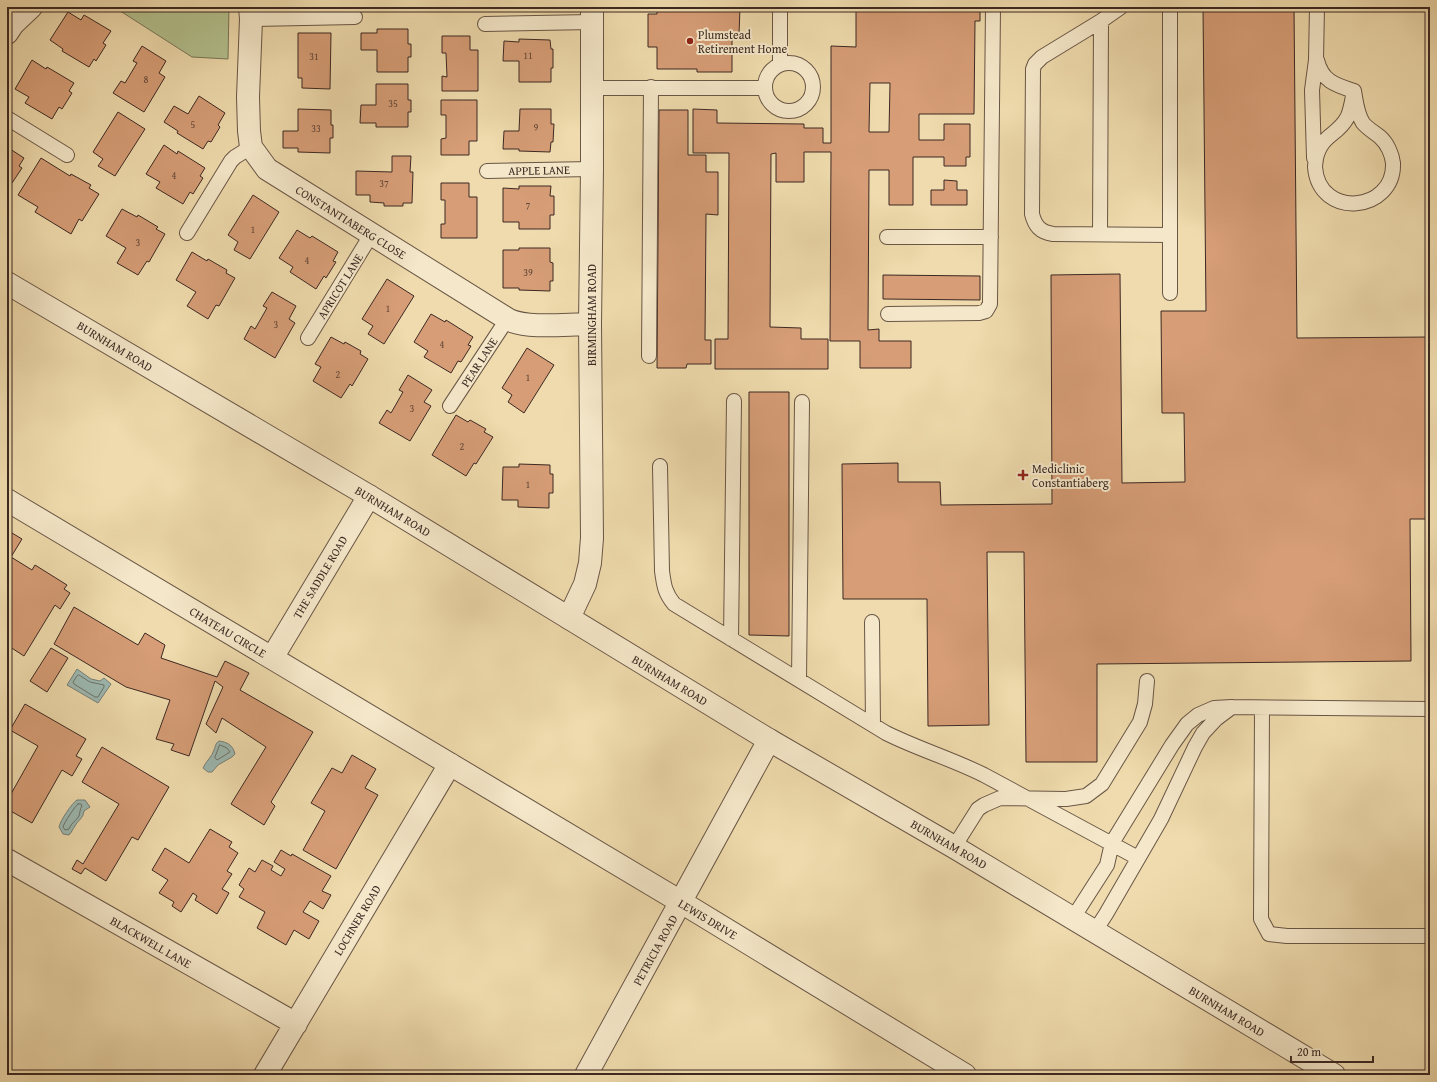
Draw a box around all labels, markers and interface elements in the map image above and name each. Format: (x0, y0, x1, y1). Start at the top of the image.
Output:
place label: Plumstead Retirement Home (698, 26, 787, 57)
marker: Plumstead Retirement Home (685, 36, 695, 46)
house number: 11 (523, 48, 533, 63)
house number: 31 (309, 49, 319, 64)
house number: 8 (144, 72, 149, 87)
house number: 35 (388, 96, 398, 111)
house number: 5 (191, 117, 196, 132)
house number: 9 (534, 120, 539, 135)
house number: 33 (311, 121, 321, 136)
street label: APPLE LANE (508, 161, 570, 179)
house number: 4 (172, 168, 177, 183)
house number: 37 (379, 176, 389, 191)
street label: CONSTANTIABERG CLOSE (292, 181, 410, 263)
house number: 7 (526, 198, 531, 213)
house number: 1 (251, 222, 256, 237)
house number: 3 (136, 235, 141, 250)
street label: APRICOT LANE (313, 250, 367, 322)
house number: 4 (305, 253, 310, 268)
street label: BIRMINGHAM ROAD (583, 264, 600, 366)
house number: 39 (523, 265, 533, 280)
house number: 1 (386, 301, 391, 316)
street label: BURNHAM ROAD (74, 317, 156, 375)
house number: 3 (274, 317, 279, 332)
street label: PEAR LANE (457, 334, 501, 390)
house number: 4 (440, 337, 445, 352)
house number: 2 (336, 367, 341, 382)
house number: 1 (526, 370, 531, 385)
house number: 3 (410, 401, 415, 416)
house number: 2 (460, 439, 465, 454)
place label: Mediclinic Constantiaberg (1032, 460, 1109, 491)
marker: Mediclinic Constantiaberg (1017, 469, 1029, 481)
house number: 1 (526, 477, 531, 492)
street label: BURNHAM ROAD (352, 482, 434, 540)
street label: THE SADDLE ROAD (288, 532, 352, 622)
street label: CHATEAU CIRCLE (186, 602, 270, 662)
street label: BURNHAM ROAD (629, 651, 711, 709)
street label: BURNHAM ROAD (908, 815, 990, 873)
street label: LOCHNER ROAD (329, 882, 385, 958)
street label: LEWIS DRIVE (675, 895, 741, 943)
street label: BLACKWELL LANE (107, 912, 195, 972)
street label: PETRICIA ROAD (629, 912, 681, 988)
street label: BURNHAM ROAD (1186, 982, 1268, 1040)
scale bar (1291, 1038, 1373, 1064)
text: 20 m (1297, 1043, 1321, 1060)

